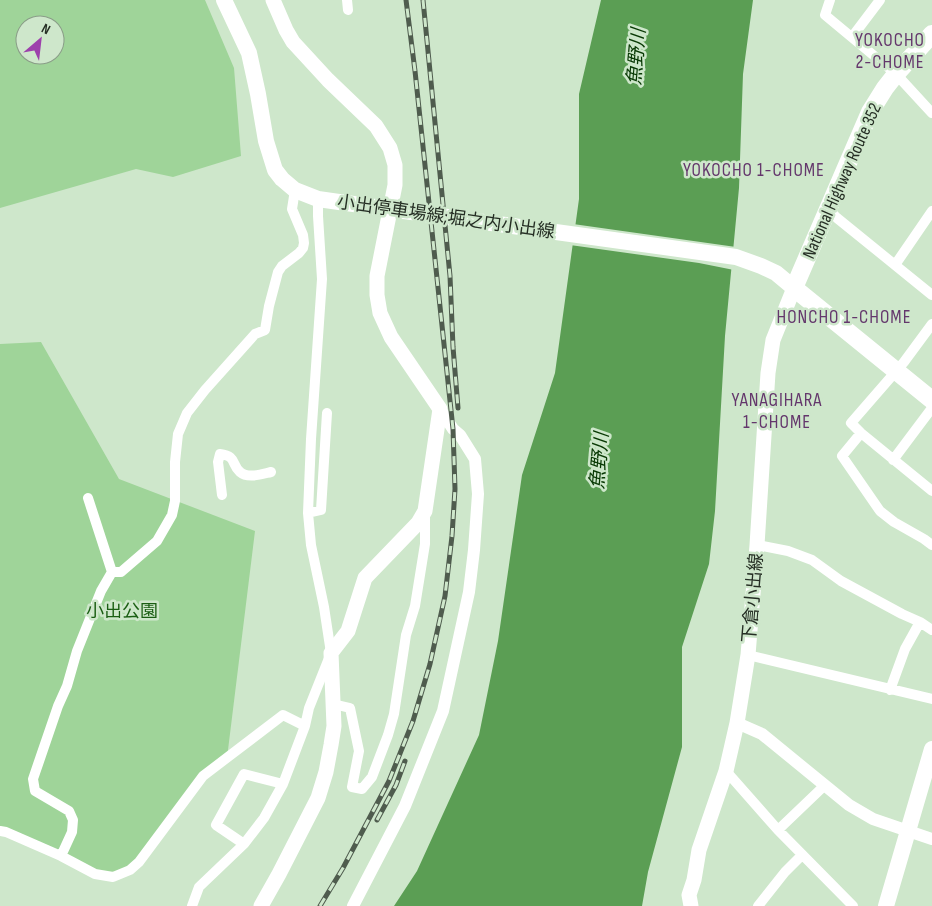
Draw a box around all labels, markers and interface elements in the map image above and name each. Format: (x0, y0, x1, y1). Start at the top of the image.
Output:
north arrow (15, 15, 65, 65)
text: N (39, 20, 53, 38)
water label: 魚野川 (623, 26, 651, 86)
district label: YOKOCHO 2-CHOME (855, 29, 925, 74)
street label: National Highway Route 352 (798, 100, 886, 262)
district label: YOKOCHO 1-CHOME (683, 159, 825, 182)
street label: 小出停車場線;堀之内小出線 (336, 191, 556, 243)
district label: HONCHO 1-CHOME (777, 306, 911, 329)
district label: YANAGIHARA 1-CHOME (732, 389, 822, 434)
water label: 魚野川 (586, 430, 614, 490)
street label: 下倉小出線 (739, 552, 767, 644)
park label: 小出公園 (86, 601, 158, 622)

